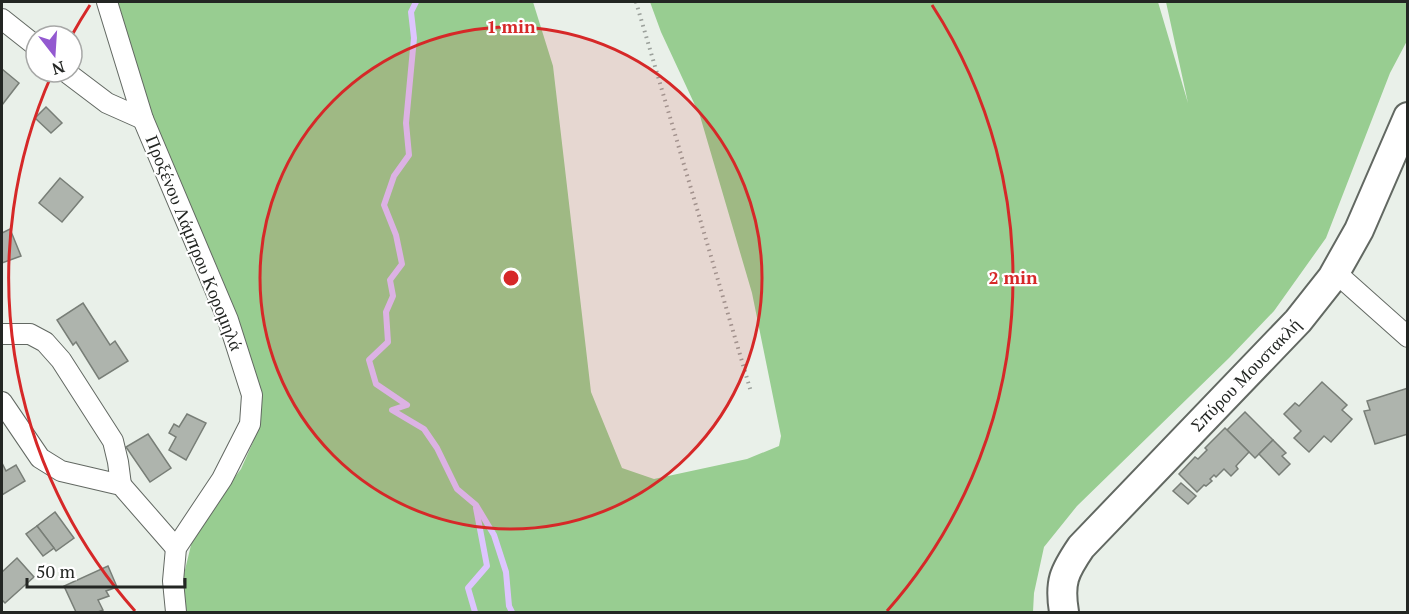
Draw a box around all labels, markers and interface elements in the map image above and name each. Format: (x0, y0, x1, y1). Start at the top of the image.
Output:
text: 1 min (486, 14, 536, 38)
north arrow (24, 24, 84, 84)
text: N (49, 56, 67, 81)
street label: Προξένου Λάμπρου Κορομηλά (141, 131, 249, 354)
text: 2 min (988, 265, 1038, 289)
centre of rings (501, 268, 521, 288)
street label: Σπύρου Μουστακλή (1185, 312, 1306, 436)
scale bar (27, 551, 184, 589)
text: 50 m (36, 559, 76, 583)

